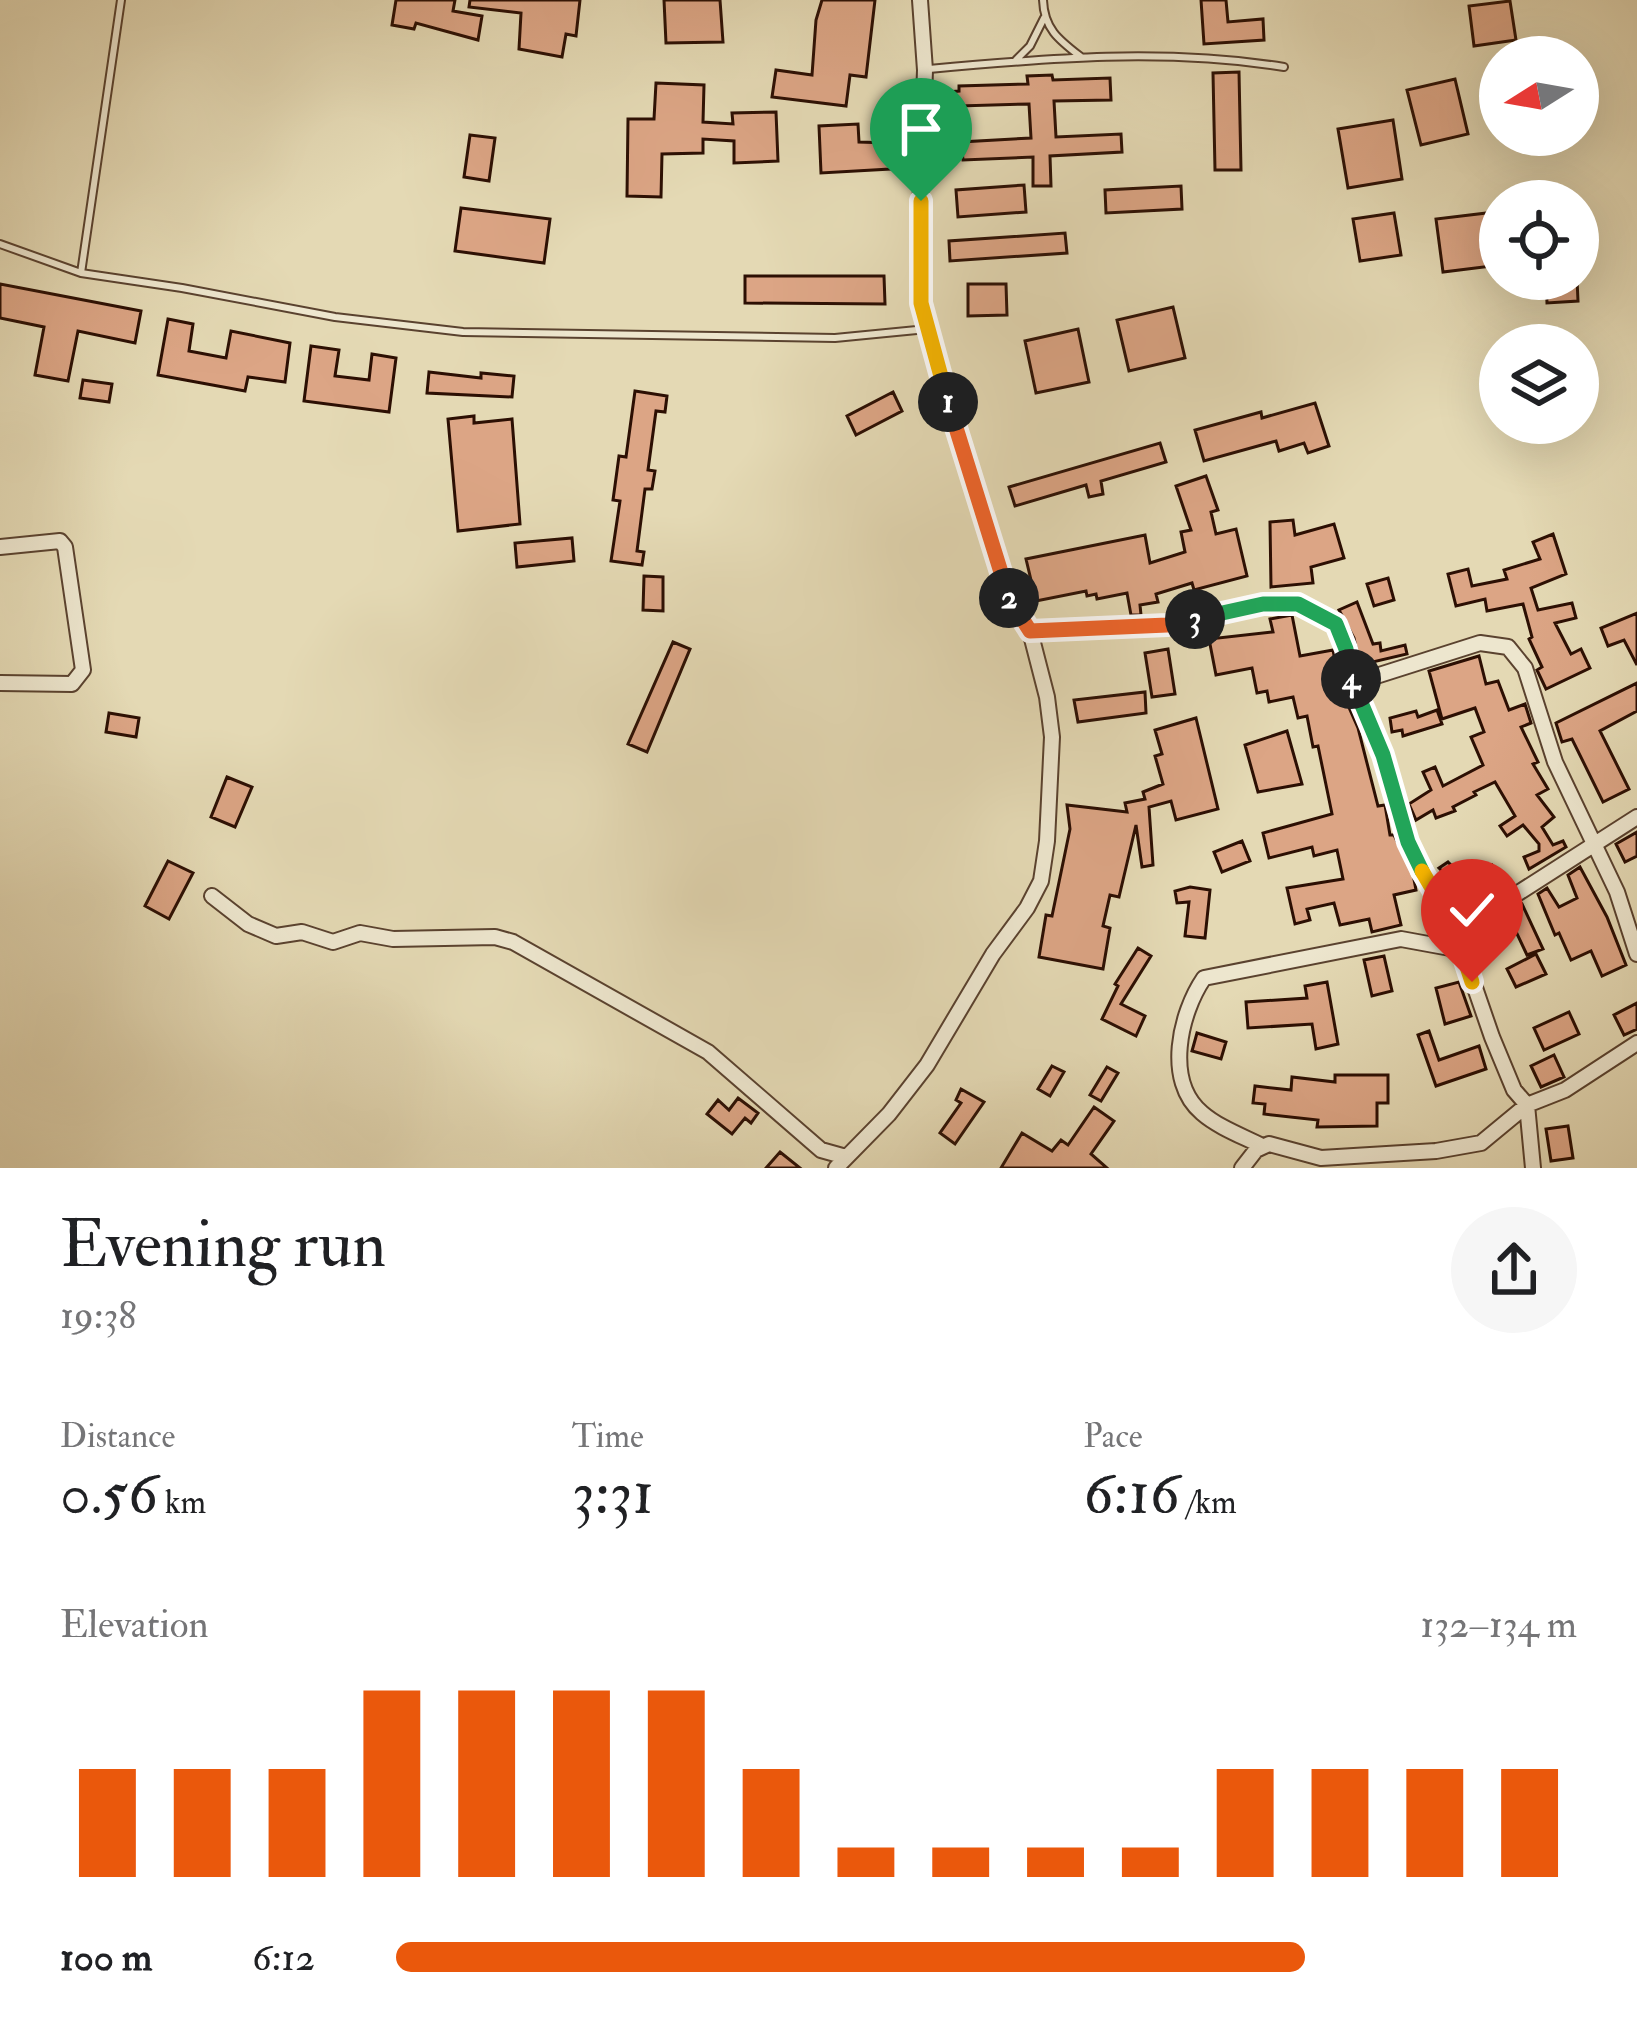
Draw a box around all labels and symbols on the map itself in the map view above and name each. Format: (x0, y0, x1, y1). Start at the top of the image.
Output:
north arrow (1479, 36, 1599, 156)
pin (870, 78, 972, 201)
pin: 1 (918, 372, 978, 432)
pin: 2 (979, 568, 1039, 628)
pin: 3 (1165, 589, 1225, 649)
pin: 4 (1321, 649, 1381, 709)
pin (1421, 859, 1523, 982)

